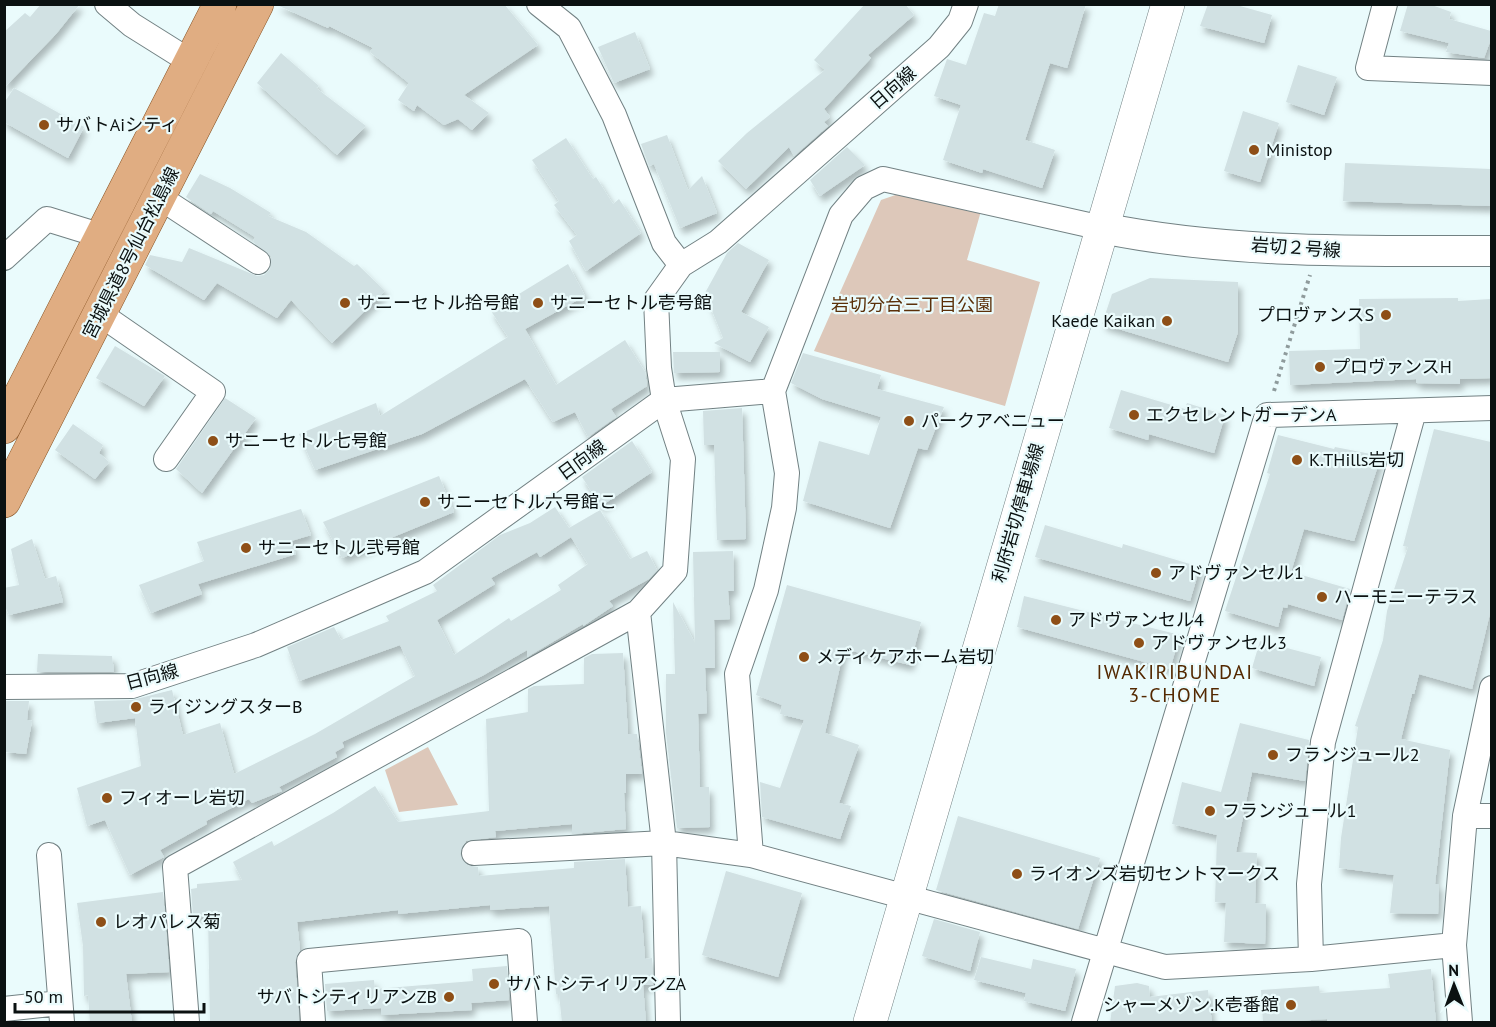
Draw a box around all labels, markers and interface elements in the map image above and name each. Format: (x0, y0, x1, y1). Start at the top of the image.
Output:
street label: 日向線 (865, 61, 921, 114)
place label: サバトAiシティ (56, 113, 178, 136)
marker: サバトAiシティ (37, 118, 51, 132)
place label: Ministop (1266, 138, 1333, 161)
marker: Ministop (1247, 143, 1261, 157)
street label: 宮城県道8号仙台松島線 (77, 163, 184, 343)
street label: 岩切２号線 (1250, 233, 1342, 262)
place label: サニーセトル拾号館 (357, 291, 519, 314)
place label: サニーセトル壱号館 (550, 291, 712, 314)
park label: 岩切分台三丁目公園 (831, 293, 993, 316)
marker: サニーセトル拾号館 (338, 296, 352, 310)
marker: サニーセトル壱号館 (531, 296, 545, 310)
place label: プロヴァンスS (1257, 303, 1374, 326)
marker: プロヴァンスS (1379, 308, 1393, 322)
place label: Kaede Kaikan (1051, 309, 1155, 332)
marker: Kaede Kaikan (1160, 314, 1174, 328)
place label: プロヴァンスH (1332, 355, 1452, 378)
marker: プロヴァンスH (1313, 360, 1327, 374)
place label: エクセレントガーデンA (1146, 403, 1337, 426)
marker: エクセレントガーデンA (1127, 408, 1141, 422)
place label: パークアベニュー (921, 409, 1065, 432)
marker: パークアベニュー (902, 414, 916, 428)
place label: サニーセトル七号館 (225, 429, 387, 452)
marker: サニーセトル七号館 (206, 434, 220, 448)
street label: 日向線 (553, 434, 610, 485)
street label: 利府岩切停車場線 (987, 440, 1048, 585)
place label: K.THills岩切 (1309, 448, 1404, 471)
marker: K.THills岩切 (1290, 453, 1304, 467)
place label: サニーセトル六号館こ (437, 490, 617, 513)
marker: サニーセトル六号館こ (418, 495, 432, 509)
place label: サニーセトル弐号館 (258, 536, 420, 559)
marker: サニーセトル弐号館 (239, 541, 253, 555)
place label: アドヴァンセル1 (1168, 561, 1304, 584)
marker: アドヴァンセル1 (1149, 566, 1163, 580)
place label: ハーモニーテラス (1334, 585, 1478, 608)
marker: ハーモニーテラス (1315, 590, 1329, 604)
place label: アドヴァンセル4 (1068, 608, 1204, 631)
marker: アドヴァンセル4 (1049, 613, 1063, 627)
place label: アドヴァンセル3 (1151, 631, 1287, 654)
marker: アドヴァンセル3 (1132, 636, 1146, 650)
place label: メディケアホーム岩切 (816, 645, 994, 668)
marker: メディケアホーム岩切 (797, 650, 811, 664)
street label: 日向線 (123, 658, 181, 695)
district label: IWAKIRIBUNDAI 3-CHOME (1096, 659, 1254, 708)
place label: ライジングスターB (148, 695, 303, 718)
marker: ライジングスターB (129, 700, 143, 714)
place label: フランジュール2 (1285, 743, 1420, 766)
marker: フランジュール2 (1266, 748, 1280, 762)
place label: フィオーレ岩切 (119, 786, 245, 809)
marker: フィオーレ岩切 (100, 791, 114, 805)
place label: フランジュール1 (1222, 799, 1357, 822)
marker: フランジュール1 (1203, 804, 1217, 818)
place label: ライオンズ岩切セントマークス (1029, 862, 1280, 885)
marker: ライオンズ岩切セントマークス (1010, 867, 1024, 881)
place label: レオパレス菊 (113, 910, 221, 933)
marker: レオパレス菊 (94, 915, 108, 929)
north arrow (1424, 955, 1484, 1015)
text: N (1448, 960, 1459, 980)
place label: サバトシティリアンZA (506, 972, 686, 995)
scale bar (15, 976, 204, 1014)
marker: サバトシティリアンZA (487, 977, 501, 991)
text: 50 m (24, 985, 63, 1008)
place label: サバトシティリアンZB (257, 985, 437, 1008)
marker: サバトシティリアンZB (442, 990, 456, 1004)
place label: シャーメゾン.K壱番館 (1103, 993, 1279, 1016)
marker: シャーメゾン.K壱番館 (1284, 998, 1298, 1012)

